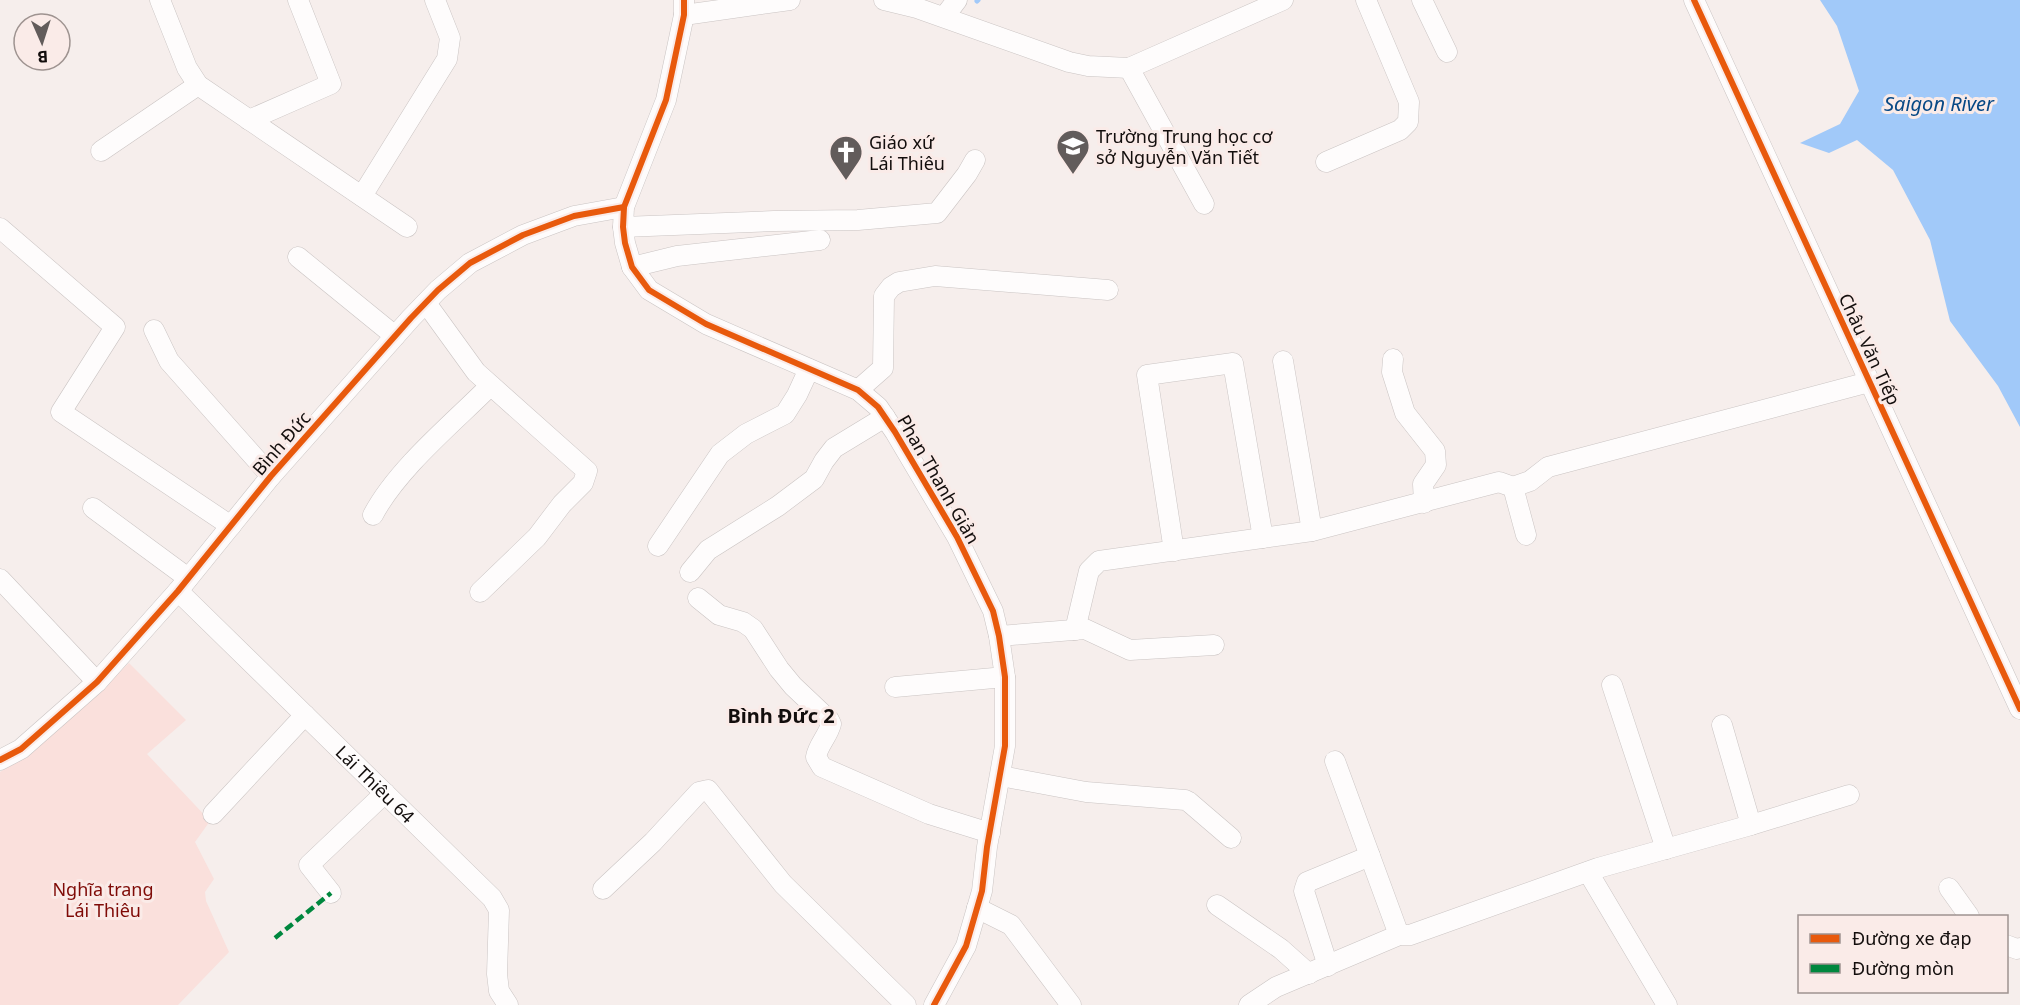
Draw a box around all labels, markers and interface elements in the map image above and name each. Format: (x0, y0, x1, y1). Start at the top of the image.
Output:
north arrow (12, 12, 72, 72)
text: B (37, 46, 49, 68)
water label: Saigon River (1884, 90, 1995, 117)
place label: Trường Trung học cơ sở Nguyễn Văn Tiết (1096, 124, 1273, 169)
school or university icon: Trường Trung học cơ sở Nguyễn Văn Tiết (1055, 128, 1091, 175)
place label: Giáo xứ Lái Thiêu (869, 130, 945, 175)
church icon: Giáo xứ Lái Thiêu (828, 134, 864, 181)
street label: Châu Văn Tiếp (1834, 289, 1906, 409)
street label: Bình Đức (247, 406, 316, 480)
street label: Phan Thanh Giản (892, 410, 986, 548)
district label: Bình Đức 2 (727, 702, 835, 729)
street label: Lái Thiêu 64 (331, 740, 420, 828)
park label: Nghĩa trang Lái Thiêu (52, 877, 154, 922)
legend (1798, 915, 2008, 993)
text: Đường xe đạp (1852, 926, 1972, 950)
text: Đường mòn (1852, 956, 1954, 980)

